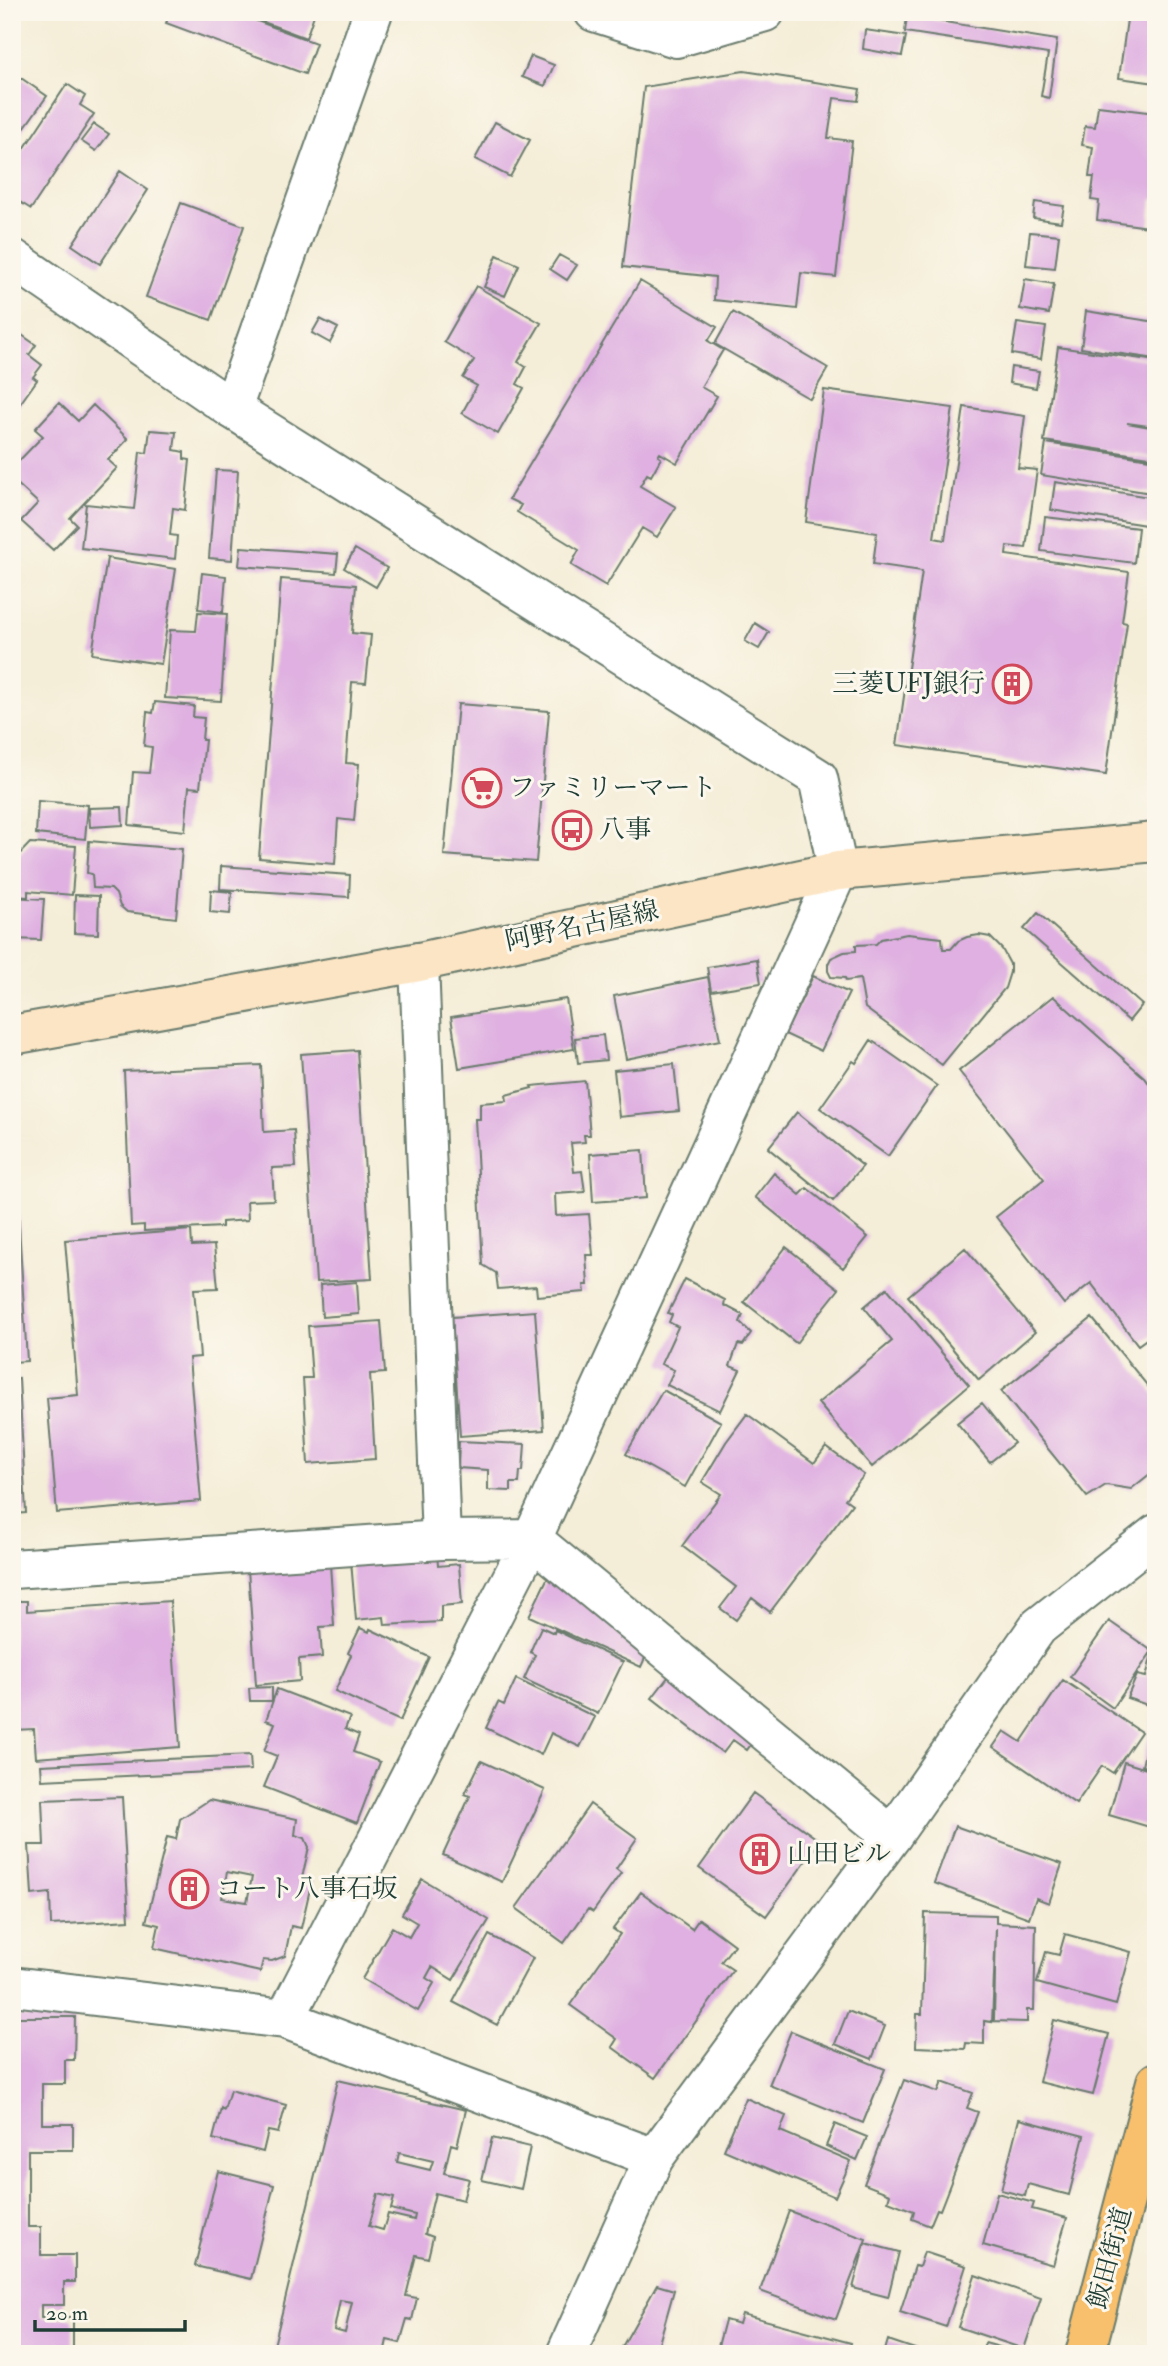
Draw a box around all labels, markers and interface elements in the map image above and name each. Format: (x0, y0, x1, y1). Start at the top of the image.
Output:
building icon: 三菱UFJ銀行 (991, 663, 1033, 705)
place label: 三菱UFJ銀行 (832, 668, 985, 700)
supermarket icon: ファミリーマート (461, 767, 503, 809)
place label: ファミリーマート (509, 772, 716, 804)
bus stop icon: 八事 (551, 809, 593, 851)
place label: 八事 (599, 814, 651, 846)
street label: 阿野名古屋線 (502, 894, 662, 958)
building icon: 山田ビル (739, 1833, 781, 1875)
place label: 山田ビル (787, 1838, 891, 1870)
building icon: コート八事石坂 (168, 1868, 210, 1910)
place label: コート八事石坂 (216, 1873, 398, 1905)
street label: 飯田街道 (1081, 2204, 1139, 2312)
scale bar (35, 2289, 186, 2333)
text: 20 m (46, 2300, 88, 2327)

